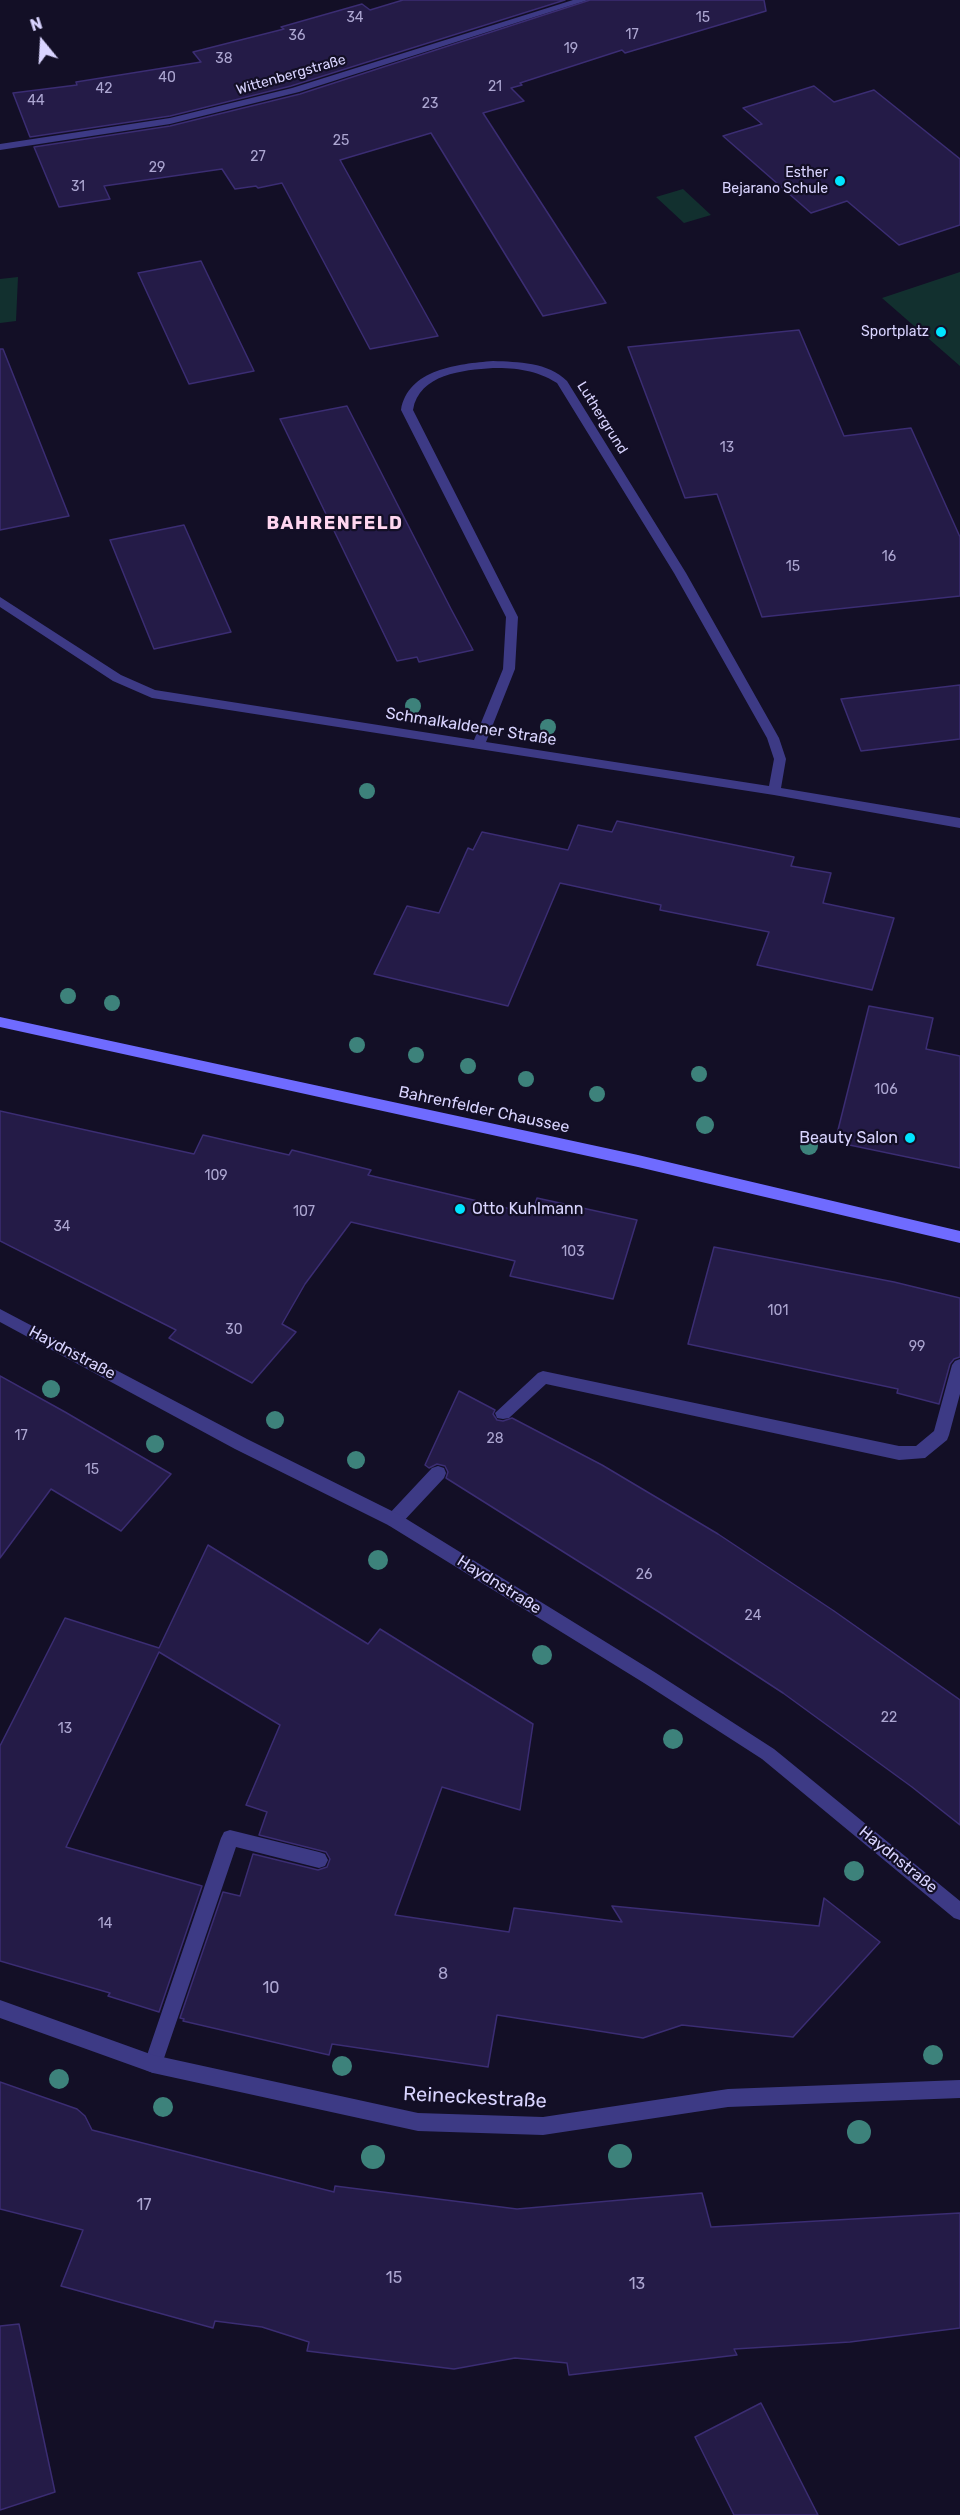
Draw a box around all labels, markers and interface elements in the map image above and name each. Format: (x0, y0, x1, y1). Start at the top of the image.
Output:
house number: 34 (346, 10, 364, 26)
house number: 15 (696, 10, 710, 26)
north arrow (12, 12, 72, 72)
text: N (28, 14, 45, 35)
house number: 17 (625, 27, 639, 43)
house number: 36 (289, 28, 305, 44)
house number: 19 (564, 41, 578, 57)
house number: 38 (215, 51, 233, 67)
street label: Wittenbergstraße (234, 51, 348, 99)
house number: 40 (158, 70, 176, 86)
house number: 21 (488, 79, 502, 95)
house number: 42 (96, 81, 112, 97)
house number: 44 (27, 93, 45, 109)
house number: 23 (422, 96, 438, 112)
house number: 25 (333, 133, 349, 149)
house number: 27 (250, 149, 266, 165)
house number: 29 (149, 160, 165, 176)
place label: Esther Bejarano Schule (722, 165, 828, 198)
marker: Esther Bejarano Schule (833, 174, 847, 188)
house number: 31 (71, 179, 85, 195)
place label: Sportplatz (861, 324, 929, 340)
marker: Sportplatz (934, 325, 948, 339)
street label: Luthergrund (573, 379, 631, 457)
house number: 13 (720, 440, 734, 456)
district label: BAHRENFELD (267, 513, 403, 535)
house number: 16 (882, 549, 896, 565)
house number: 15 (786, 559, 800, 575)
street label: Schmalkaldener Straße (384, 704, 558, 750)
house number: 106 (874, 1082, 898, 1098)
street label: Bahrenfelder Chaussee (397, 1083, 571, 1137)
place label: Beauty Salon (799, 1128, 898, 1148)
marker: Beauty Salon (903, 1131, 917, 1145)
house number: 109 (204, 1168, 228, 1184)
place label: Otto Kuhlmann (472, 1199, 583, 1219)
marker: Otto Kuhlmann (453, 1202, 467, 1216)
house number: 107 (293, 1204, 315, 1220)
house number: 34 (53, 1219, 71, 1235)
house number: 103 (561, 1244, 585, 1260)
house number: 101 (768, 1303, 788, 1319)
street label: Haydnstraße (25, 1322, 119, 1384)
house number: 30 (225, 1322, 243, 1338)
house number: 99 (909, 1339, 925, 1355)
house number: 17 (14, 1428, 28, 1444)
house number: 28 (486, 1431, 504, 1447)
house number: 15 (85, 1462, 99, 1478)
street label: Haydnstraße (453, 1552, 545, 1618)
house number: 26 (636, 1567, 652, 1583)
house number: 24 (745, 1608, 761, 1624)
house number: 22 (881, 1710, 897, 1726)
house number: 13 (58, 1721, 72, 1737)
street label: Haydnstraße (855, 1823, 941, 1897)
house number: 14 (98, 1916, 112, 1932)
house number: 8 (438, 1964, 448, 1984)
house number: 10 (262, 1978, 280, 1998)
street label: Reineckestraße (403, 2082, 547, 2114)
house number: 17 (136, 2195, 152, 2215)
house number: 15 (386, 2268, 402, 2288)
house number: 13 (629, 2274, 645, 2294)

